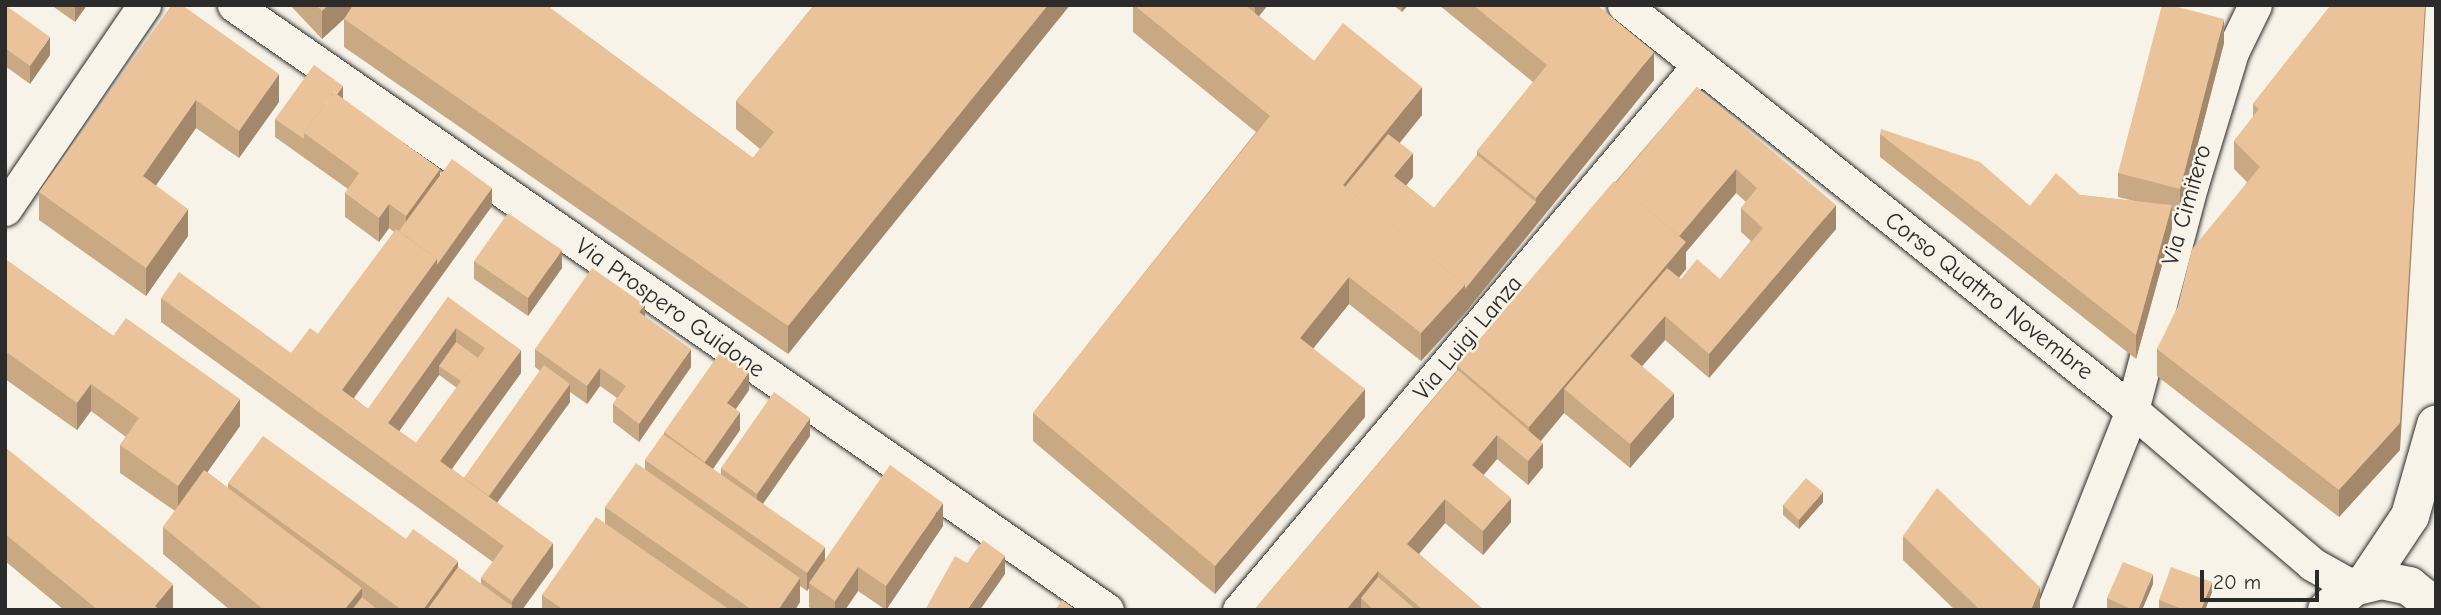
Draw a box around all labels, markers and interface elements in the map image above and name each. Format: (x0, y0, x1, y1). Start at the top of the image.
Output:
street label: Via Cimitero (2156, 141, 2218, 269)
street label: Corso Quattro Novembre (1879, 206, 2099, 386)
street label: Via Prospero Guidone (570, 232, 770, 384)
street label: Via Luigi Lanza (1408, 270, 1528, 406)
scale bar (2203, 556, 2322, 600)
text: 20 m (2213, 570, 2261, 594)

